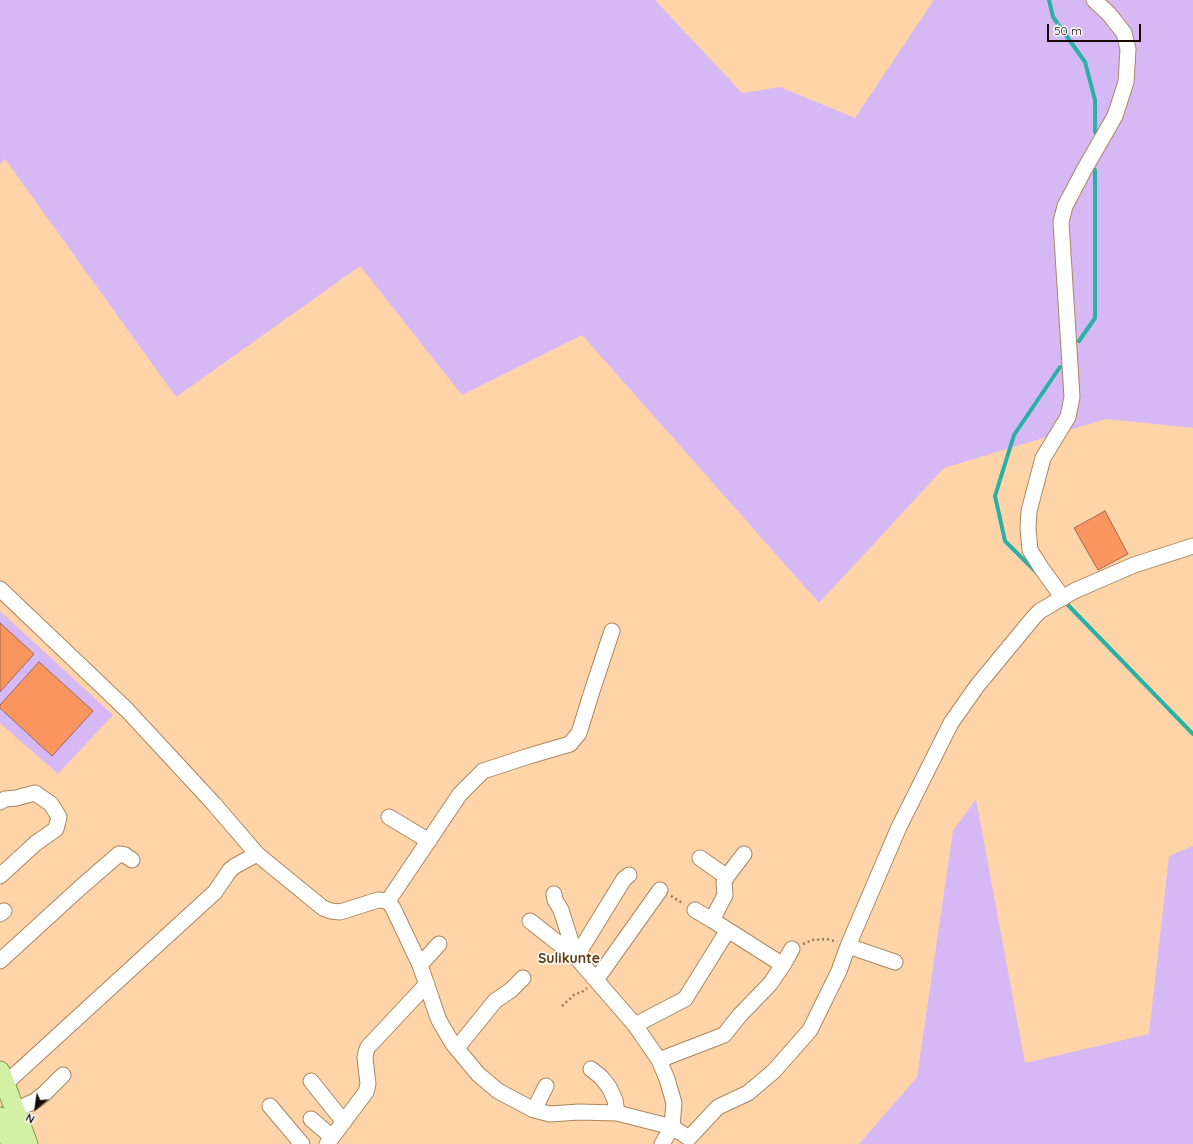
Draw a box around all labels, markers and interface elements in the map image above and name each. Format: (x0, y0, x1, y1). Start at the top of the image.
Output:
scale bar (1049, 16, 1143, 42)
text: 50 m (1054, 23, 1082, 38)
district label: Sulikunte (538, 951, 600, 967)
north arrow (16, 1088, 56, 1128)
text: N (23, 1110, 37, 1127)

